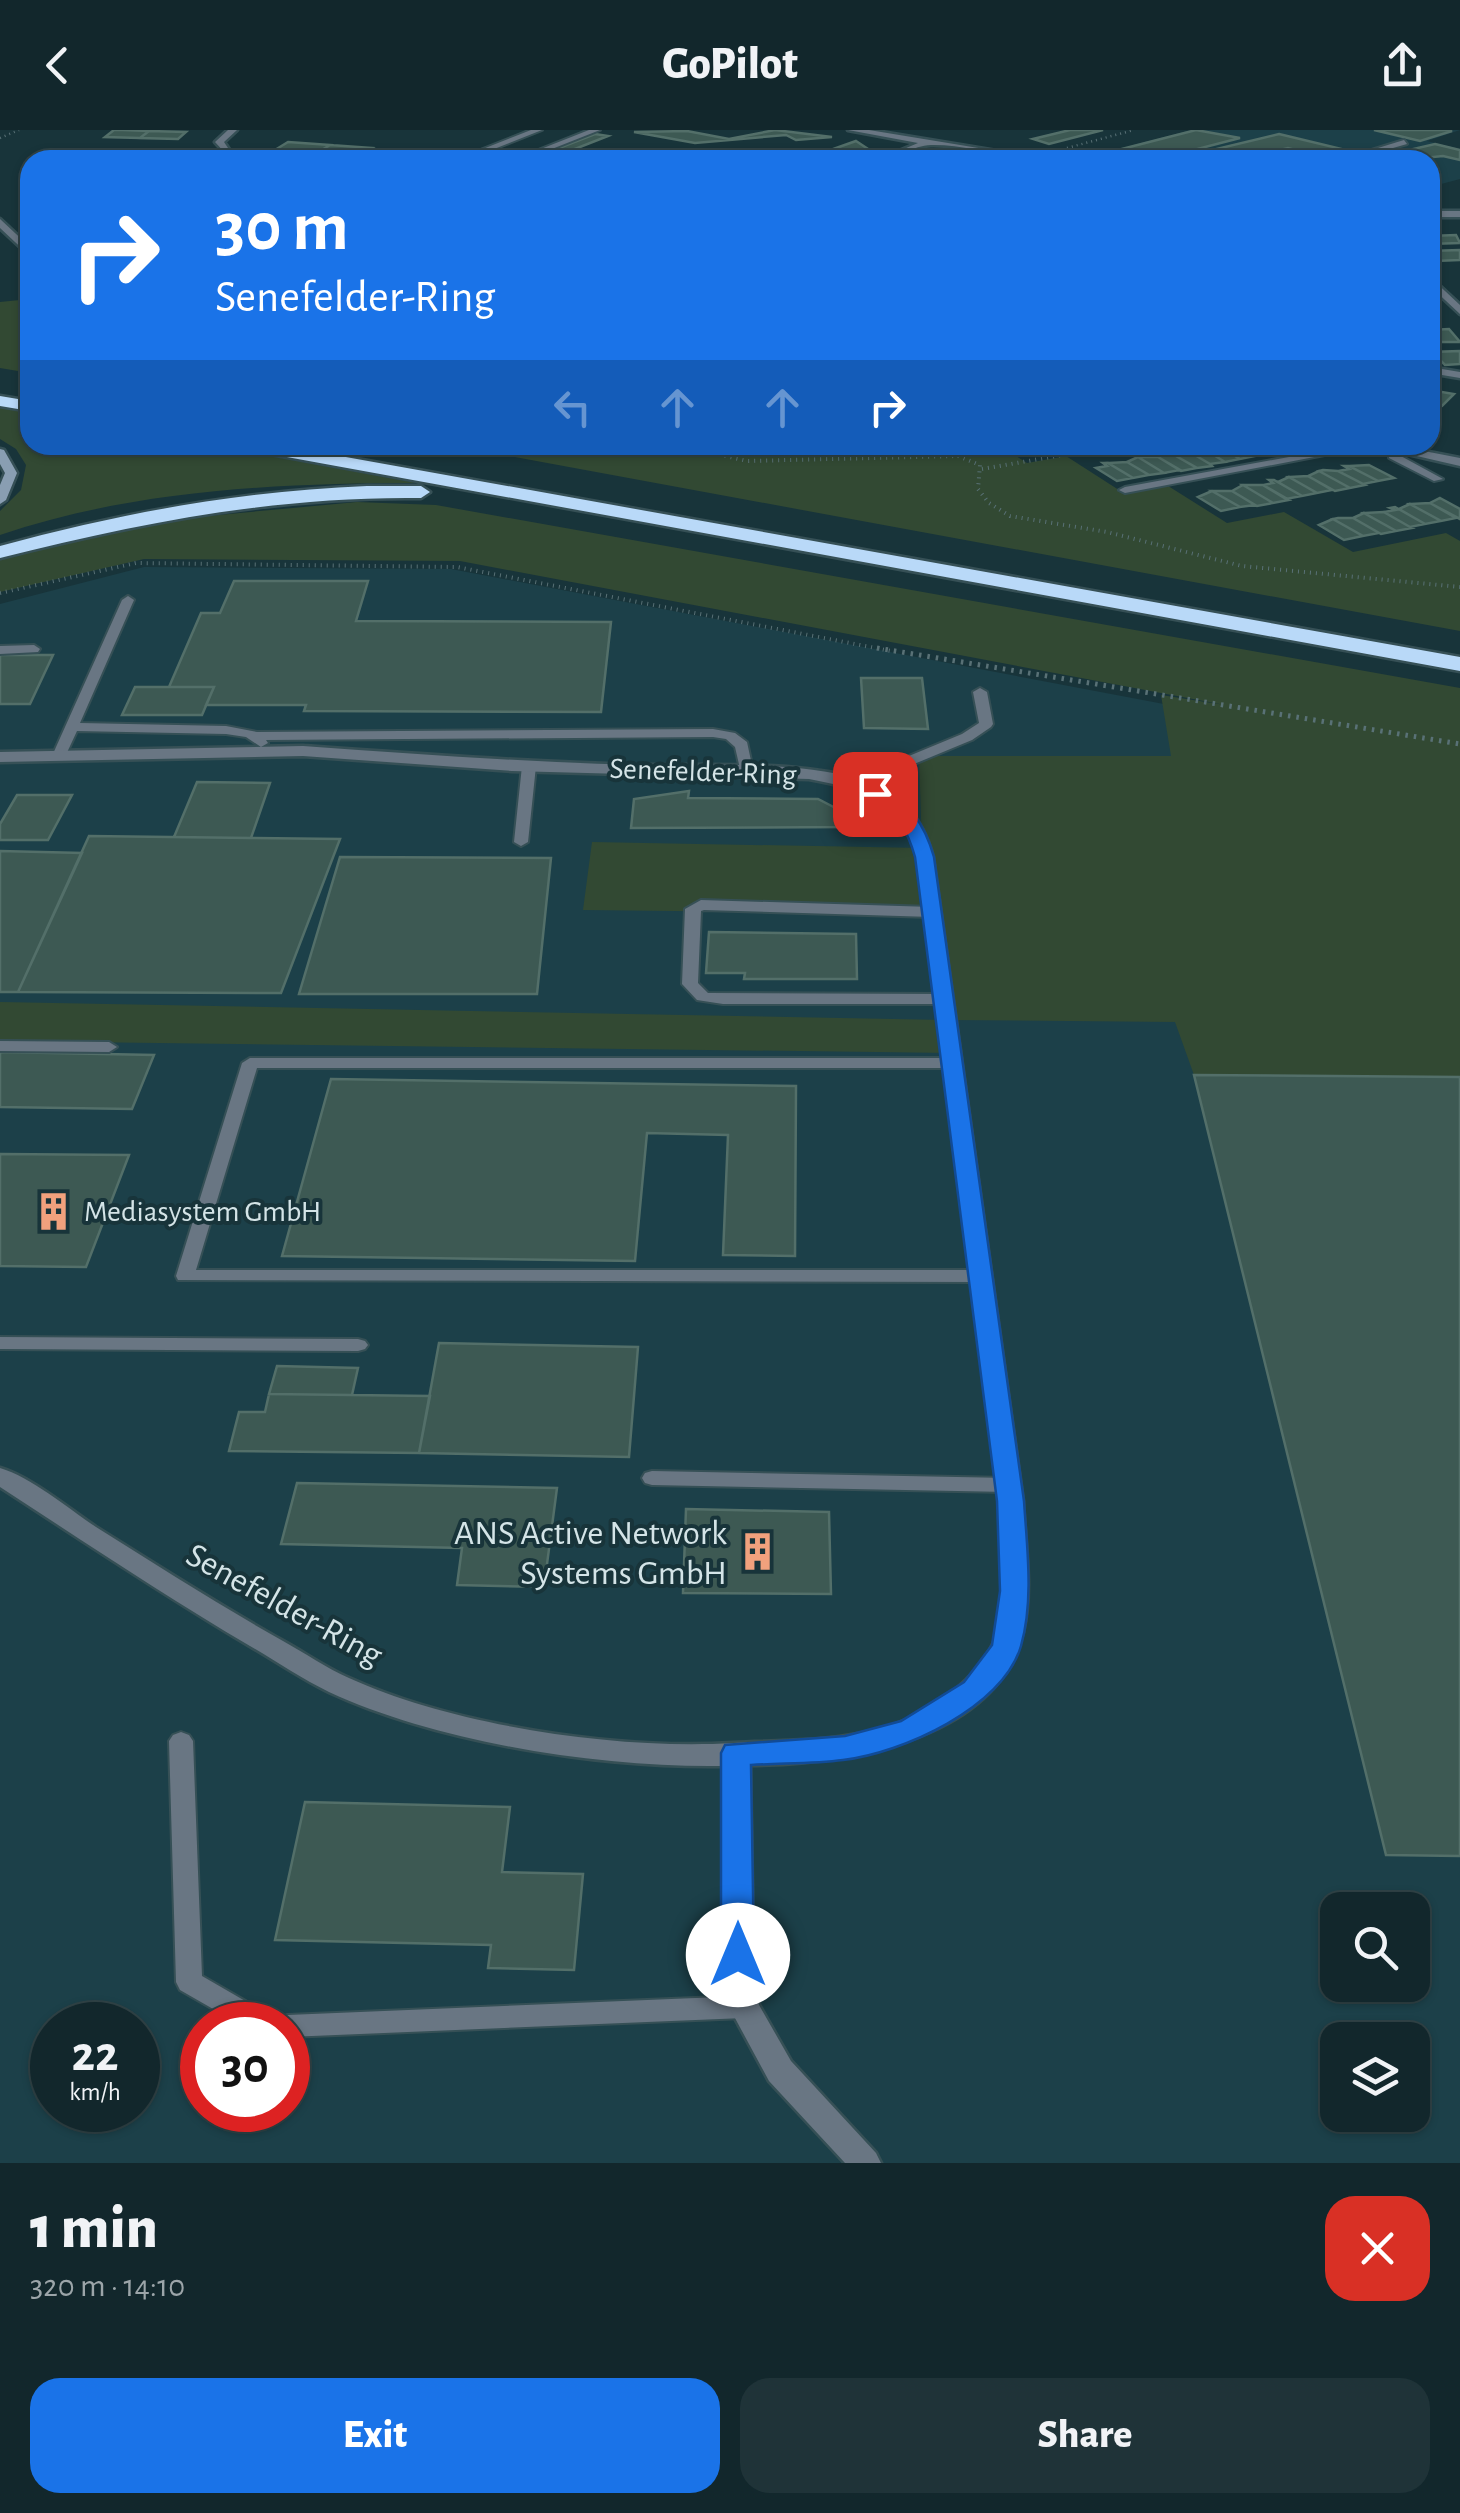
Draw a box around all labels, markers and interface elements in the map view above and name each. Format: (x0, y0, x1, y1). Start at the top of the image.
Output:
icon: back (30, 38, 85, 93)
icon: share (1375, 38, 1430, 93)
text: GoPilot (662, 42, 798, 87)
icon: right (50, 190, 180, 320)
text: 30 m (215, 193, 349, 263)
text: Senefelder-Ring (215, 275, 495, 320)
icon: left (545, 380, 600, 435)
icon: ahead (650, 380, 705, 435)
icon: ahead (755, 380, 810, 435)
icon: right (860, 380, 915, 435)
pin (833, 752, 918, 837)
street label: Senefelder-Ring (609, 754, 797, 790)
icon: arrive (848, 767, 903, 822)
building icon: Mediasystem GmbH (33, 1190, 75, 1232)
place label: Mediasystem GmbH (84, 1197, 321, 1227)
place label: ANS Active Network Systems GmbH (454, 1516, 727, 1591)
building icon: ANS Active Network Systems GmbH (736, 1531, 778, 1573)
street label: Senefelder-Ring (180, 1537, 388, 1673)
map controls (1320, 1892, 1430, 2132)
button: search (1320, 1892, 1430, 2002)
position arrow (686, 1903, 790, 2007)
speed limit sign: 30 (180, 2002, 310, 2132)
button: layers (1320, 2022, 1430, 2132)
text: 22 (71, 2030, 119, 2080)
text: km/h (69, 2080, 121, 2105)
button: close (1325, 2196, 1430, 2301)
text: 1 min (30, 2199, 158, 2259)
text: 320 m · 14:10 (30, 2270, 185, 2302)
button: Exit (30, 2378, 720, 2493)
button: Share (740, 2378, 1430, 2493)

